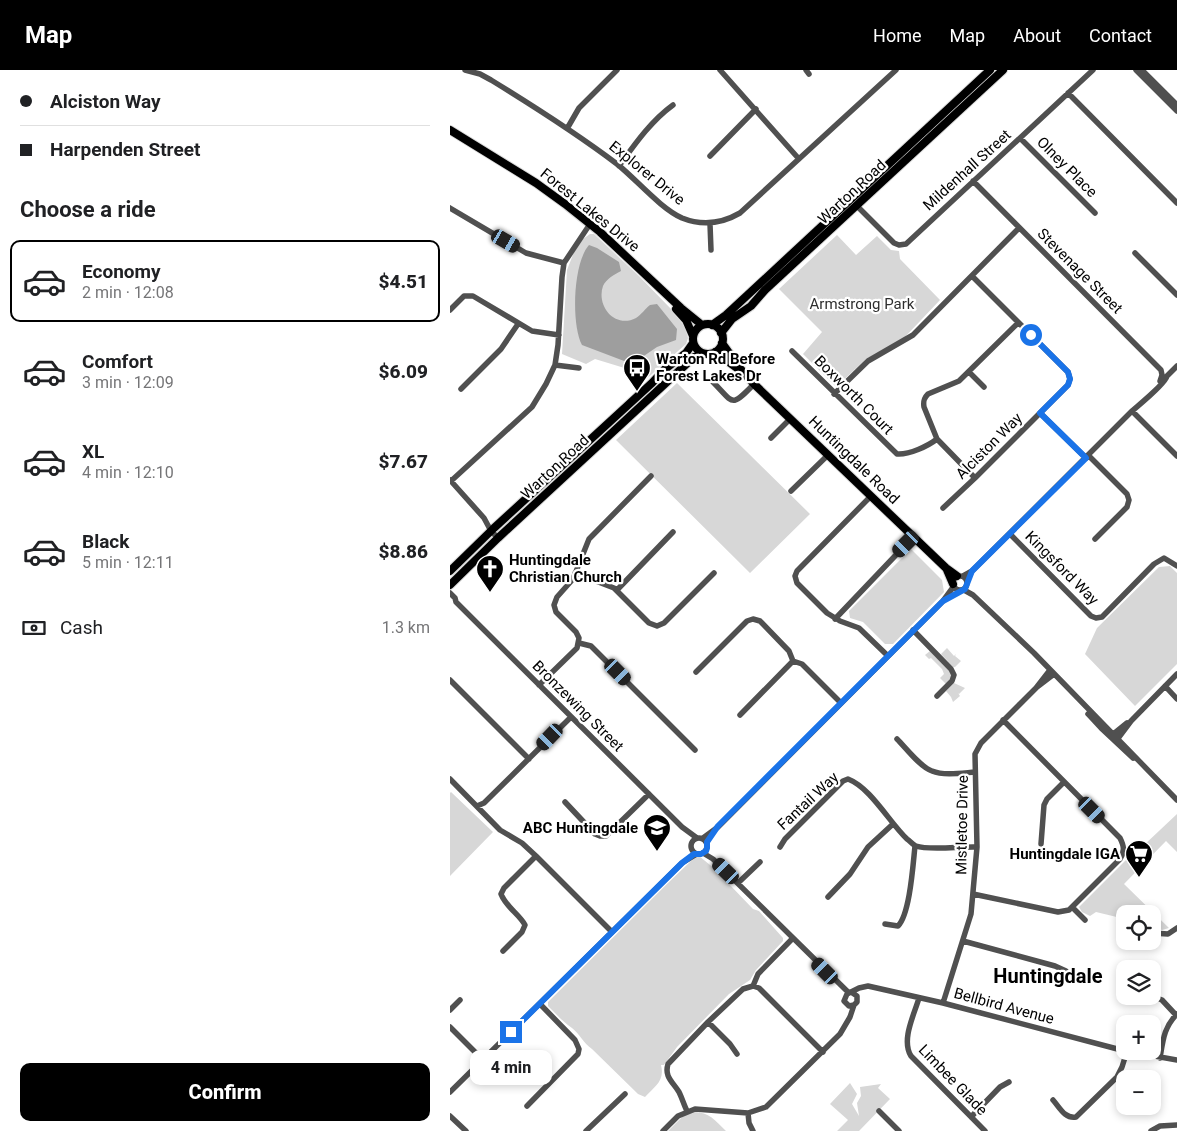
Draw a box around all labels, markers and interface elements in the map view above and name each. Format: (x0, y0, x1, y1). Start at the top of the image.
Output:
text: Map (25, 21, 72, 49)
text: Home (873, 25, 922, 46)
text: Map (950, 25, 985, 46)
text: About (1013, 25, 1061, 46)
text: Contact (1089, 25, 1152, 46)
text: Alciston Way (50, 90, 161, 113)
street label: Mildenhall Street (919, 126, 1015, 214)
street label: Olney Place (1033, 133, 1101, 201)
street label: Explorer Drive (606, 137, 688, 209)
text: Harpenden Street (50, 138, 200, 161)
street label: Warton Road (814, 156, 890, 228)
street label: Forest Lakes Drive (537, 164, 643, 256)
text: Choose a ride (20, 197, 156, 222)
street label: Stevenage Street (1034, 225, 1126, 317)
car (489, 227, 522, 255)
icon: car (22, 259, 67, 304)
text: Economy (82, 260, 161, 283)
text: $4.51 (379, 270, 428, 293)
text: 2 min · 12:08 (82, 283, 174, 302)
park label: Armstrong Park (810, 295, 915, 313)
route start (1020, 324, 1042, 346)
icon: car (22, 349, 67, 394)
text: Comfort (82, 350, 153, 373)
place label: Warton Rd Before Forest Lakes Dr (656, 350, 775, 385)
street label: Boxworth Court (811, 352, 897, 438)
bus stop icon: Warton Rd Before Forest Lakes Dr (622, 353, 652, 392)
text: $6.09 (379, 360, 428, 383)
text: 3 min · 12:09 (82, 373, 174, 392)
street label: Alciston Way (952, 409, 1026, 483)
street label: Huntingdale Road (805, 412, 903, 508)
street label: Warton Road (517, 431, 593, 503)
icon: car (22, 439, 67, 484)
text: XL (82, 440, 104, 463)
text: $7.67 (379, 450, 428, 473)
text: 4 min · 12:10 (82, 463, 174, 482)
street label: Kingsford Way (1021, 527, 1103, 609)
car (890, 528, 921, 560)
icon: car (22, 529, 67, 574)
text: Black (82, 530, 129, 553)
text: $8.86 (379, 540, 428, 563)
place label: Huntingdale Christian Church (509, 551, 622, 586)
text: 5 min · 12:11 (82, 553, 174, 572)
church icon: Huntingdale Christian Church (475, 554, 505, 593)
icon: cash (20, 614, 48, 642)
text: Cash (60, 616, 103, 639)
text: 1.3 km (382, 618, 430, 637)
car (602, 656, 633, 688)
street label: Bronzewing Street (529, 657, 627, 755)
car (534, 721, 565, 753)
street label: Fantail Way (774, 768, 842, 834)
street label: Mistletoe Drive (952, 775, 972, 875)
car (1076, 794, 1107, 826)
school or university icon: ABC Huntingdale (642, 813, 672, 852)
place label: ABC Huntingdale (523, 819, 638, 837)
supermarket icon: Huntingdale IGA (1124, 839, 1154, 878)
place label: Huntingdale IGA (1010, 845, 1121, 863)
car (710, 855, 742, 887)
map controls (1116, 905, 1161, 1115)
button: locate (1116, 905, 1161, 950)
car (809, 955, 840, 987)
button: layers (1116, 960, 1161, 1005)
district label: Huntingdale (993, 964, 1103, 988)
street label: Bellbird Avenue (952, 984, 1056, 1028)
button: + (1116, 1015, 1161, 1060)
route end (500, 1021, 522, 1043)
street label: Limbee Glade (915, 1041, 991, 1119)
callout: 4 min (470, 1050, 552, 1084)
text: 4 min (491, 1058, 531, 1077)
button: Confirm (20, 1063, 430, 1121)
button: − (1116, 1070, 1161, 1115)

